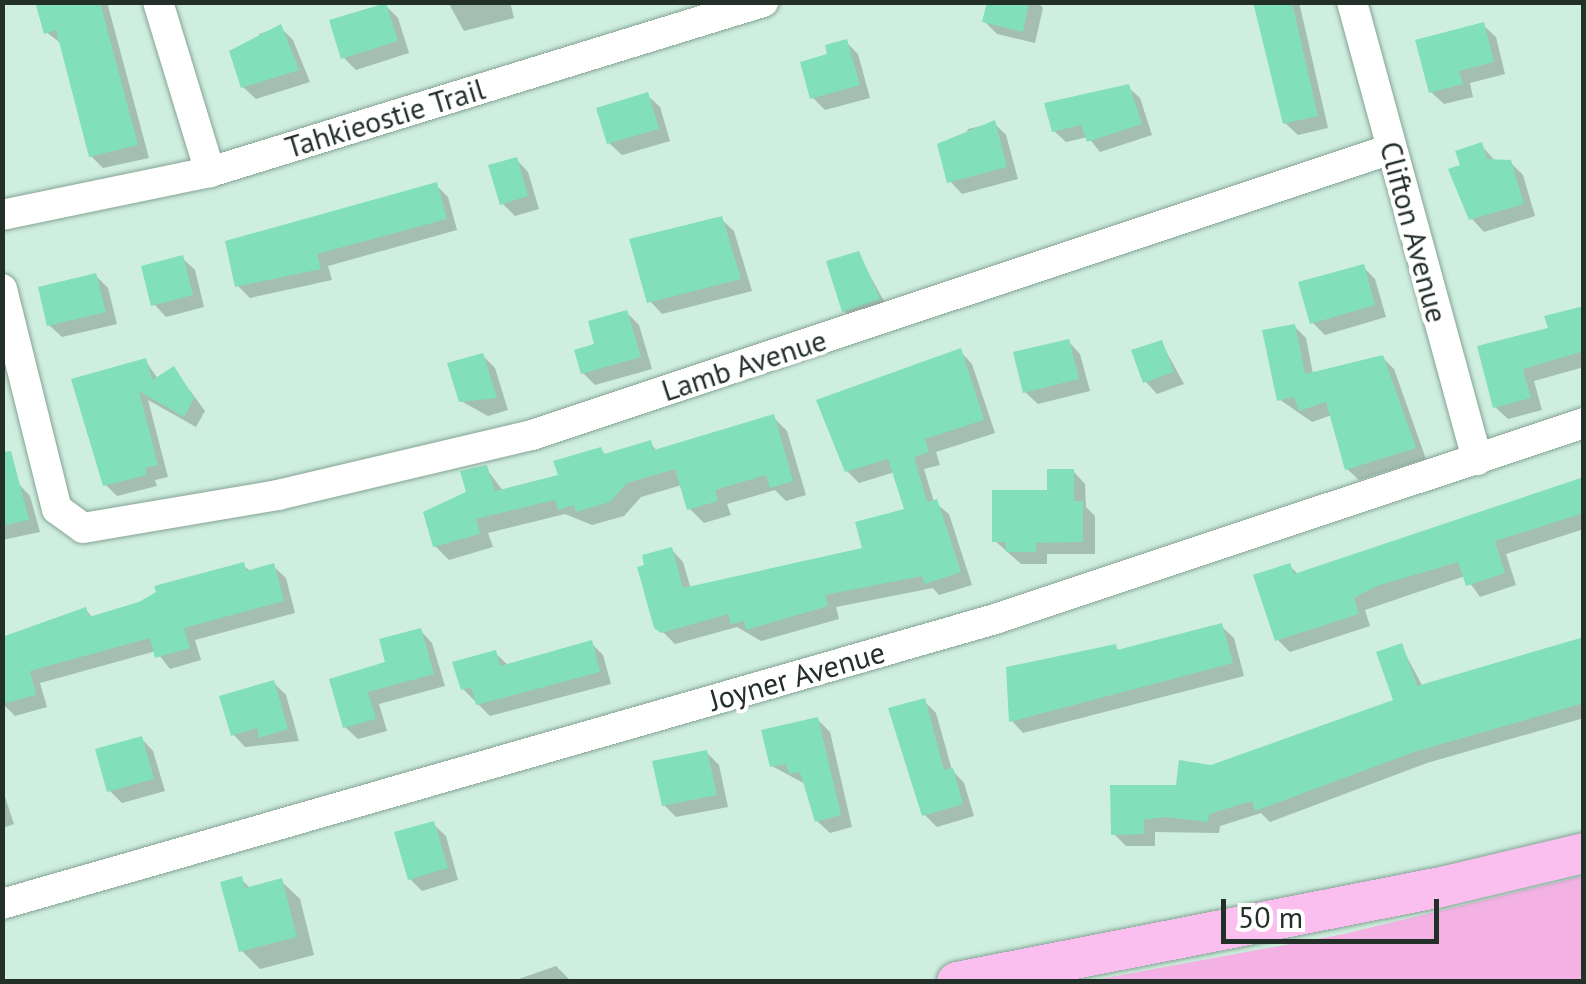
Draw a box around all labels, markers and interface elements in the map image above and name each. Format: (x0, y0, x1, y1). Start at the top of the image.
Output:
street label: Tahkieostie Trail (280, 70, 490, 166)
street label: Clifton Avenue (1372, 137, 1456, 327)
street label: Lamb Avenue (657, 321, 831, 409)
street label: Joyner Avenue (705, 634, 889, 718)
scale bar (1226, 879, 1444, 941)
text: 50 m (1238, 897, 1303, 936)

